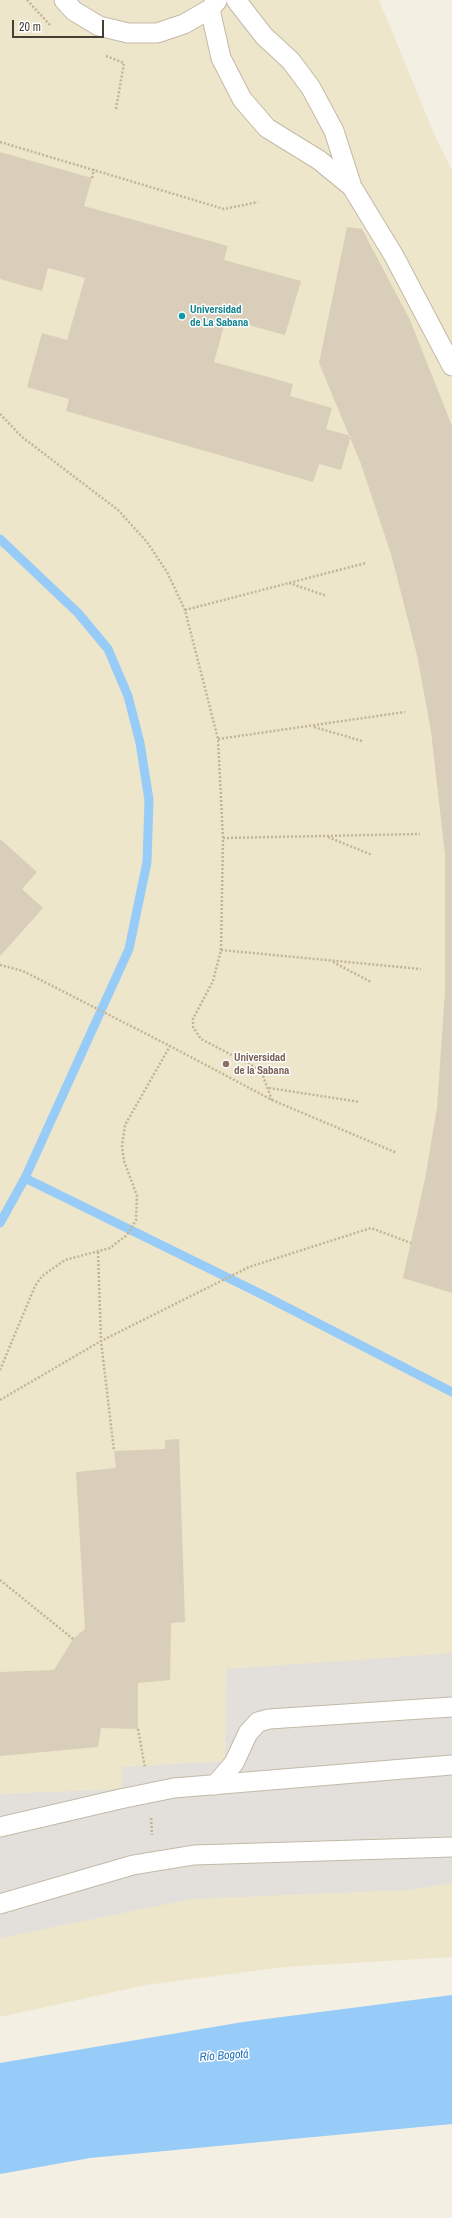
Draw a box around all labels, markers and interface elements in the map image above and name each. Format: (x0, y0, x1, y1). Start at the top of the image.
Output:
scale bar (14, 12, 106, 38)
text: 20 m (19, 19, 41, 35)
place label: Universidad de La Sabana (190, 303, 248, 329)
marker: Universidad de La Sabana (177, 311, 187, 321)
place label: Universidad de la Sabana (234, 1051, 289, 1077)
marker: Universidad de la Sabana (221, 1059, 231, 1069)
water label: Río Bogotá (199, 2047, 249, 2065)

